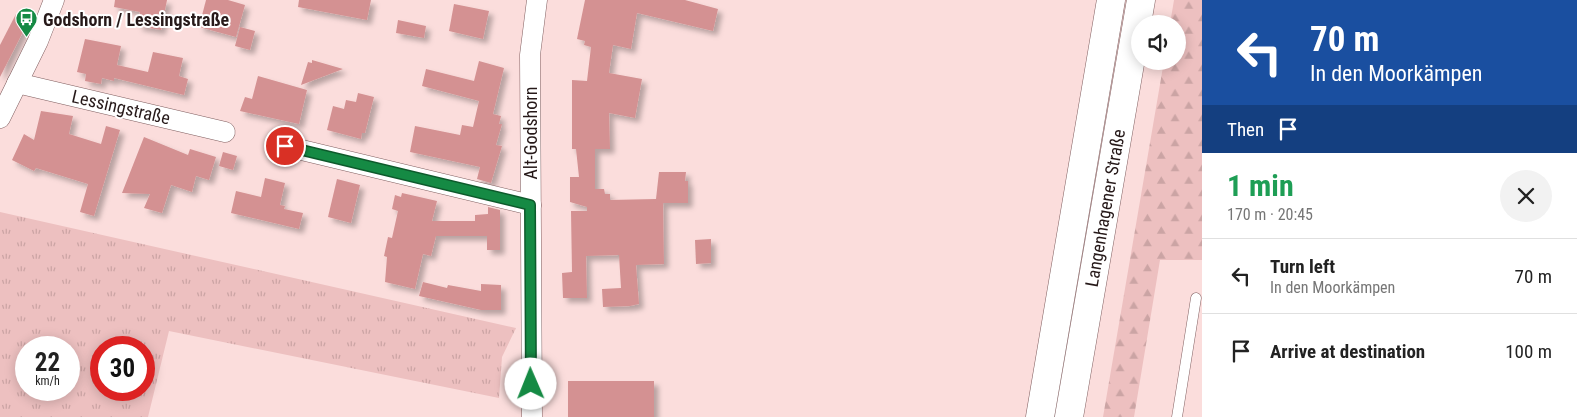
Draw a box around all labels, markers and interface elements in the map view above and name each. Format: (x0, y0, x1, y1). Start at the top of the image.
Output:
bus stop icon: Godshorn / Lessingstraße (15, 7, 39, 38)
place label: Godshorn / Lessingstraße (43, 9, 229, 30)
map controls (1131, 15, 1186, 70)
button: sound (1131, 15, 1186, 70)
text: 70 m (1310, 19, 1379, 60)
icon: left (1227, 20, 1292, 85)
text: In den Moorkämpen (1310, 61, 1482, 86)
street label: Lessingstraße (70, 85, 172, 129)
street label: Alt-Godshorn (520, 86, 541, 180)
icon: arrive (1274, 115, 1302, 143)
text: Then (1227, 118, 1264, 141)
pin (264, 125, 306, 167)
street label: Langenhagener Straße (1081, 128, 1129, 288)
icon: arrive (271, 132, 299, 160)
text: 1 min (1227, 168, 1294, 203)
button: close (1500, 170, 1552, 222)
text: 170 m · 20:45 (1227, 205, 1313, 224)
text: Turn left (1270, 255, 1335, 278)
icon: left (1227, 262, 1255, 290)
text: 70 m (1515, 265, 1552, 288)
text: In den Moorkämpen (1270, 278, 1395, 297)
speed limit sign: 30 (90, 336, 155, 401)
icon: arrive (1227, 337, 1255, 365)
text: Arrive at destination (1270, 340, 1425, 363)
text: 100 m (1505, 340, 1552, 363)
text: 22 (35, 348, 60, 377)
position arrow (504, 357, 556, 409)
text: km/h (35, 374, 60, 388)

